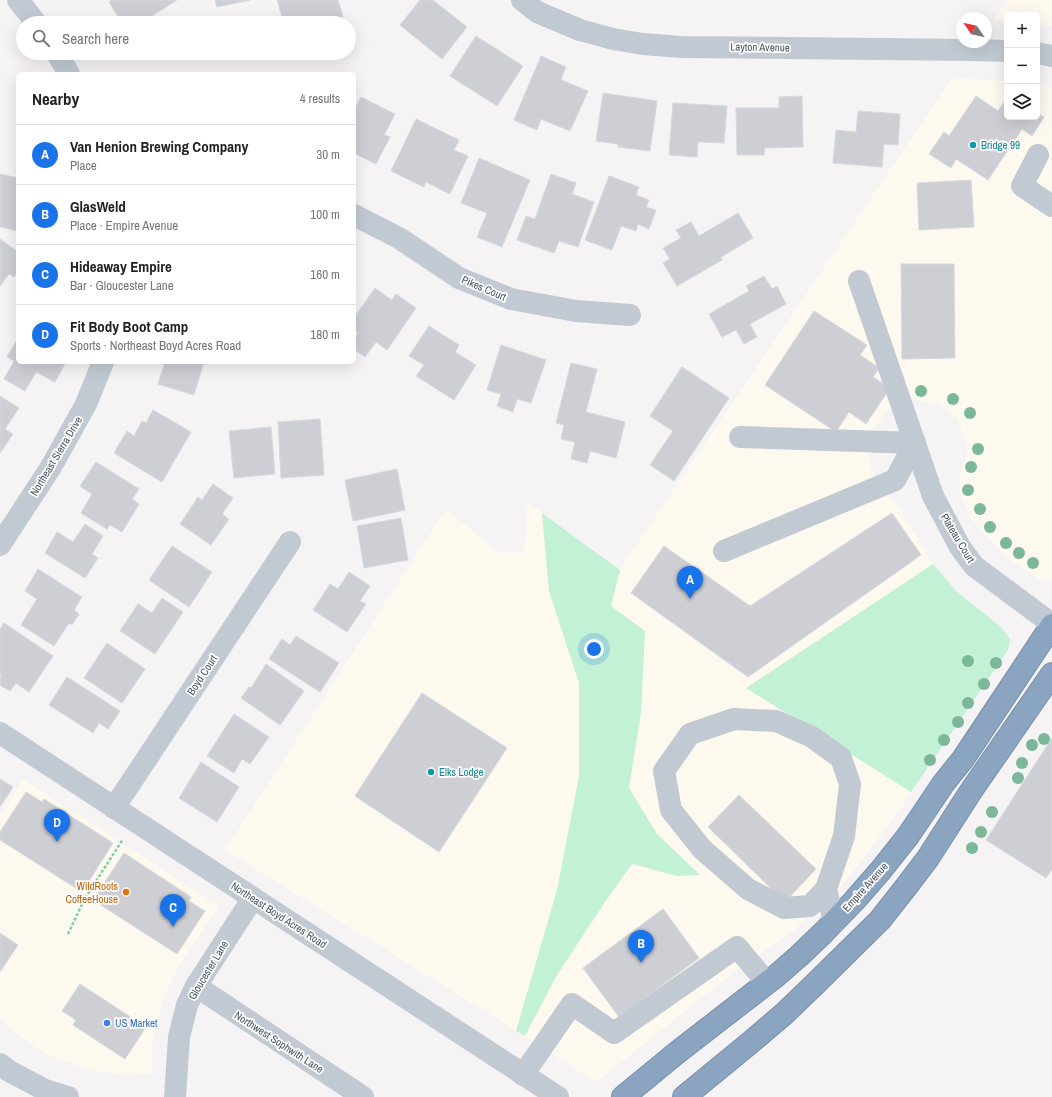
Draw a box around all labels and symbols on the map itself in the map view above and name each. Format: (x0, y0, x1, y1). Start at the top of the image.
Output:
north arrow (956, 12, 992, 48)
street label: Layton Avenue (730, 39, 790, 55)
place label: Bridge 99 (981, 138, 1020, 152)
marker: Bridge 99 (968, 140, 978, 150)
street label: Pikes Court (460, 272, 509, 304)
street label: Northeast Sierra Drive (27, 414, 85, 498)
street label: Plateau Court (938, 511, 978, 566)
pin: A (677, 566, 703, 599)
your location (584, 639, 604, 659)
street label: Boyd Court (184, 652, 220, 698)
place label: Elks Lodge (439, 765, 484, 779)
marker: Elks Lodge (426, 767, 436, 777)
pin: D (44, 809, 70, 842)
street label: Empire Avenue (839, 859, 891, 915)
place label: WildRoots CoffeeHouse (66, 879, 118, 906)
street label: Northeast Boyd Acres Road (229, 879, 329, 951)
marker: WildRoots CoffeeHouse (121, 887, 131, 897)
pin: C (160, 894, 186, 927)
pin: B (628, 930, 654, 963)
street label: Gloucester Lane (185, 938, 231, 1002)
street label: Northwest Sophwith Lane (232, 1008, 326, 1076)
place label: US Market (115, 1016, 158, 1030)
marker: US Market (102, 1018, 112, 1028)

